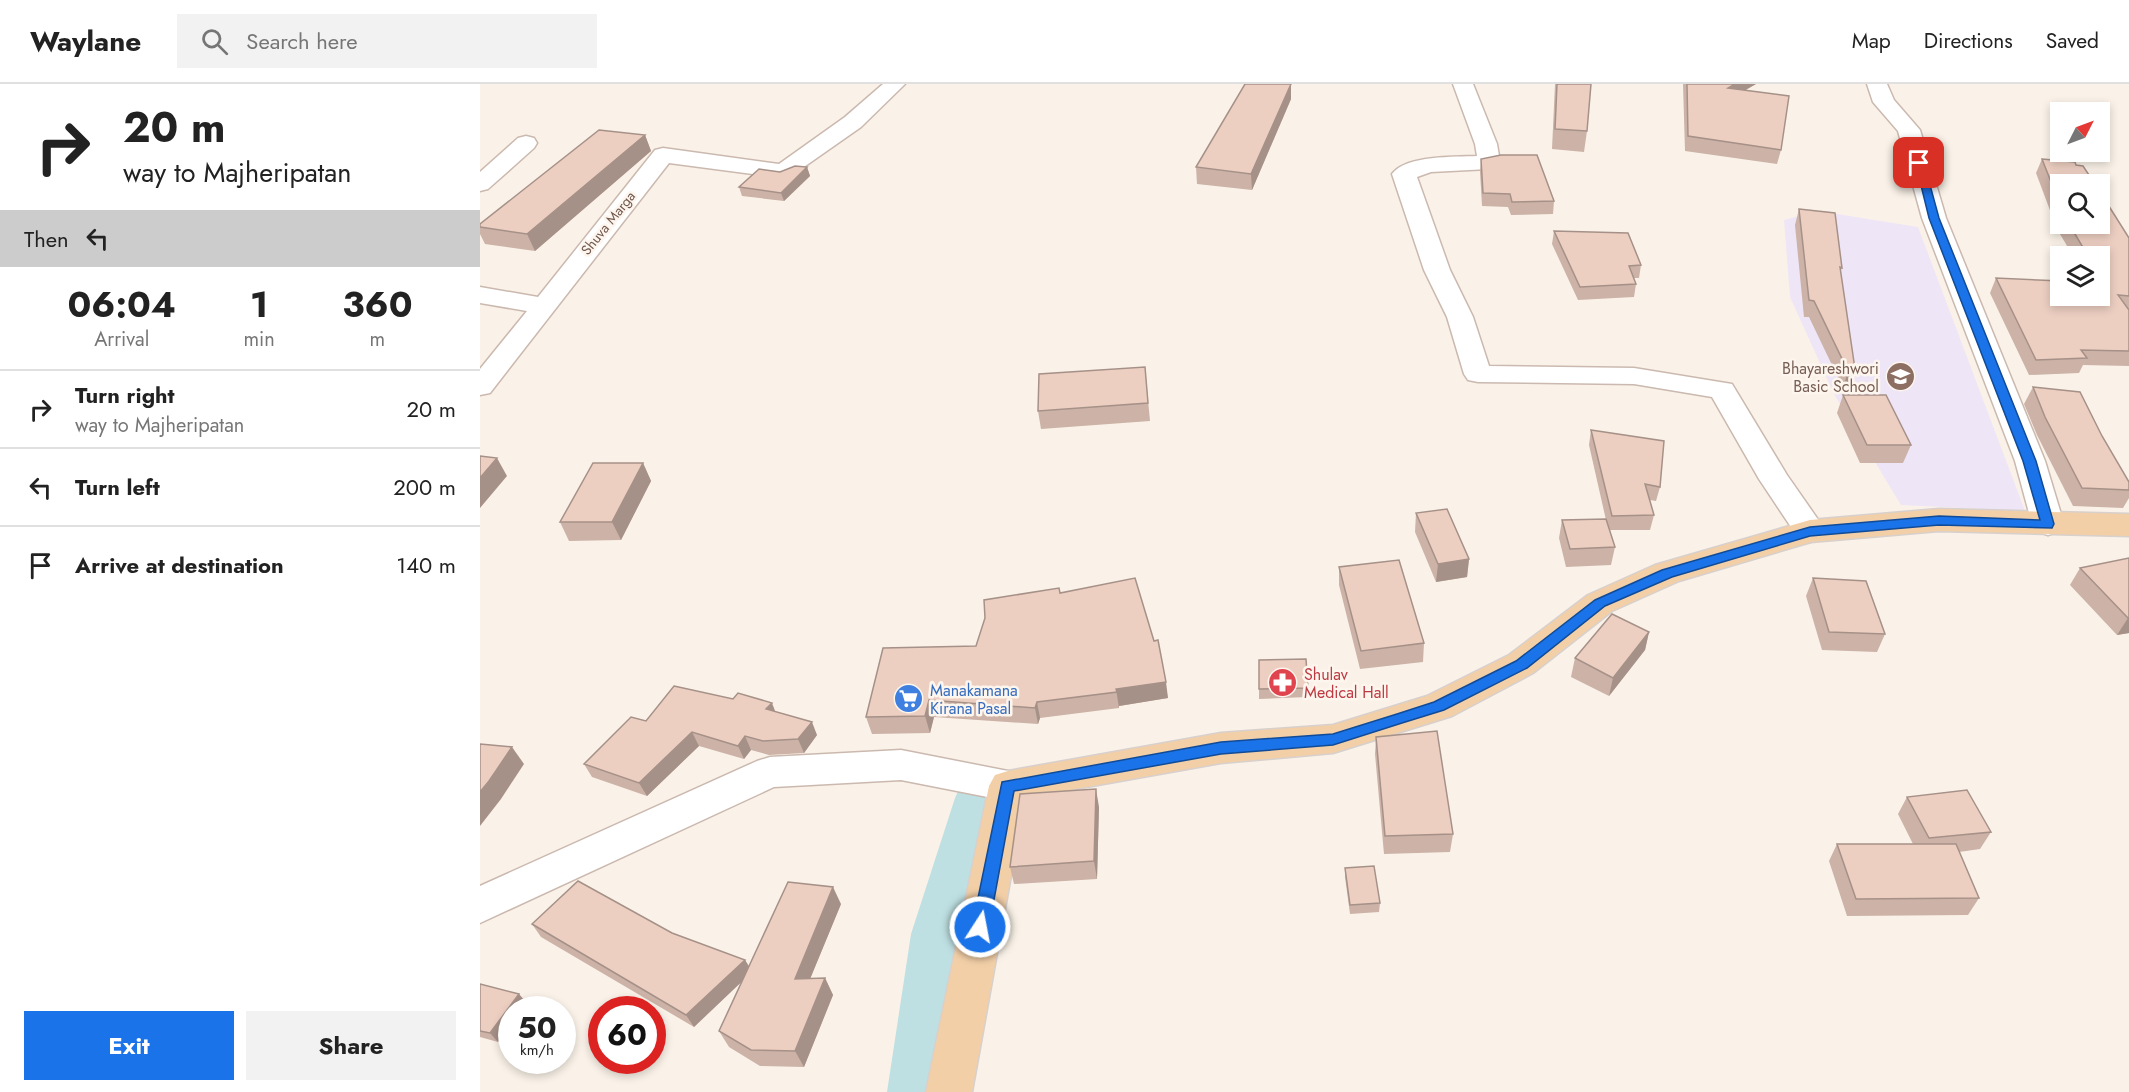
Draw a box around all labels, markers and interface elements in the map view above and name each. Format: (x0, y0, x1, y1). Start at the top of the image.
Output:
search box (177, 14, 597, 68)
text: Waylane (30, 21, 141, 62)
icon: search (198, 25, 231, 58)
text: Search here (246, 25, 358, 57)
text: Map (1852, 26, 1891, 56)
text: Directions (1924, 26, 2013, 56)
text: Saved (2046, 26, 2099, 56)
text: 20 m (123, 97, 225, 158)
north arrow (2050, 102, 2110, 162)
map controls (2050, 102, 2110, 306)
icon: right (24, 108, 102, 186)
pin (1893, 137, 1944, 188)
icon: arrive (1902, 146, 1935, 179)
text: way to Majheripatan (123, 153, 352, 192)
button: search (2050, 174, 2110, 234)
street label: Shuva Marga (576, 187, 640, 259)
icon: left (81, 222, 114, 255)
text: Then (24, 223, 69, 255)
button: layers (2050, 246, 2110, 306)
text: 06:04 (67, 278, 176, 330)
text: 1 (250, 278, 268, 330)
text: 360 (342, 278, 413, 330)
text: Arrival (94, 325, 149, 354)
text: min (243, 325, 275, 354)
text: m (370, 325, 385, 354)
place label: Bhayareshwori Basic School (1782, 357, 1879, 398)
school or university icon: Bhayareshwori Basic School (1884, 361, 1916, 393)
text: Turn right (75, 379, 175, 411)
icon: right (24, 393, 57, 426)
text: 20 m (407, 393, 456, 425)
text: way to Majheripatan (75, 411, 244, 440)
icon: left (24, 471, 57, 504)
text: Turn left (75, 471, 160, 503)
text: 200 m (393, 471, 456, 503)
icon: arrive (24, 549, 57, 582)
text: Arrive at destination (75, 549, 284, 581)
text: 140 m (396, 549, 456, 581)
place label: Shulav Medical Hall (1304, 663, 1389, 704)
pharmacy icon: Shulav Medical Hall (1267, 667, 1299, 699)
place label: Manakamana Kirana Pasal (930, 679, 1018, 720)
supermarket icon: Manakamana Kirana Pasal (893, 683, 925, 715)
position arrow (948, 895, 1012, 959)
speed limit sign: 60 (588, 996, 666, 1074)
text: 50 (517, 1006, 557, 1049)
button: Exit (24, 1011, 234, 1080)
button: Share (246, 1011, 456, 1080)
text: km/h (520, 1039, 554, 1061)

